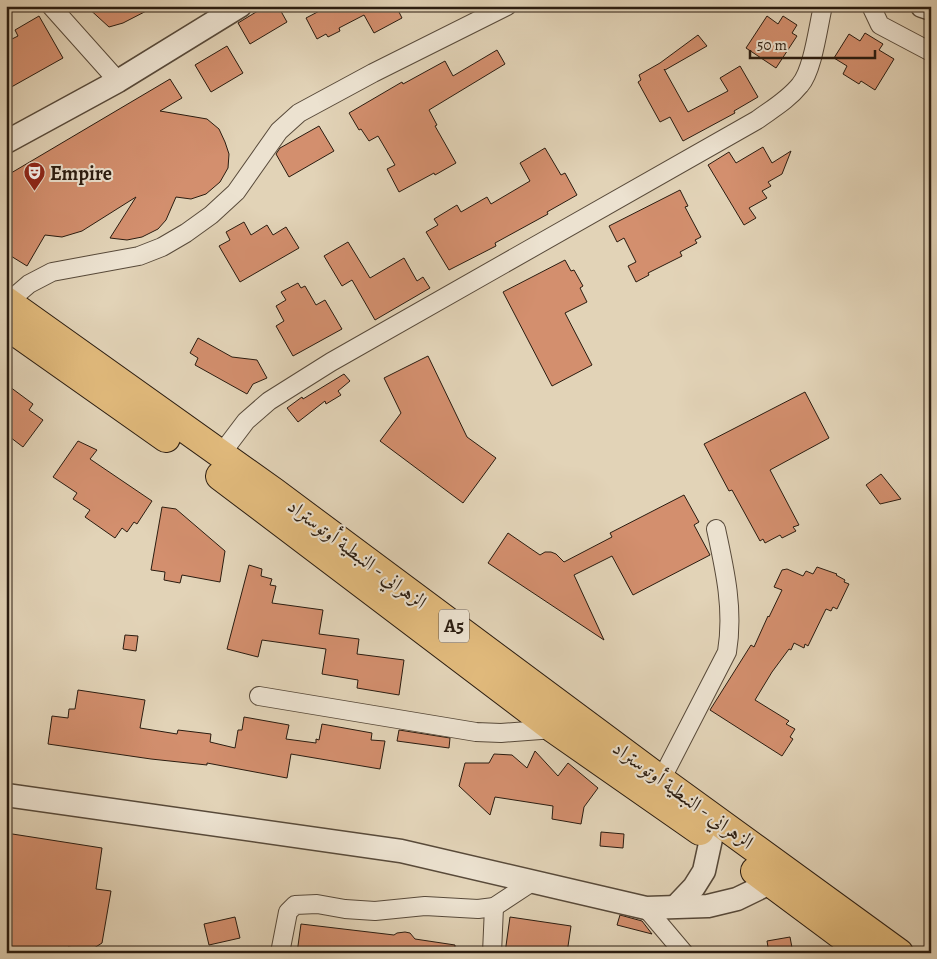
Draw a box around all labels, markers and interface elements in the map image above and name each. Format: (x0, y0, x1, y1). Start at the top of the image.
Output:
scale bar (750, 28, 874, 60)
text: 50 m (757, 35, 787, 55)
place label: Empire (50, 160, 112, 187)
theatre icon: Empire (22, 161, 46, 192)
street label: الزهراني - النبطية أوتوستراد (280, 492, 433, 617)
road number: A5 (439, 610, 469, 642)
street label: الزهراني - النبطية أوتوستراد (606, 734, 760, 857)

